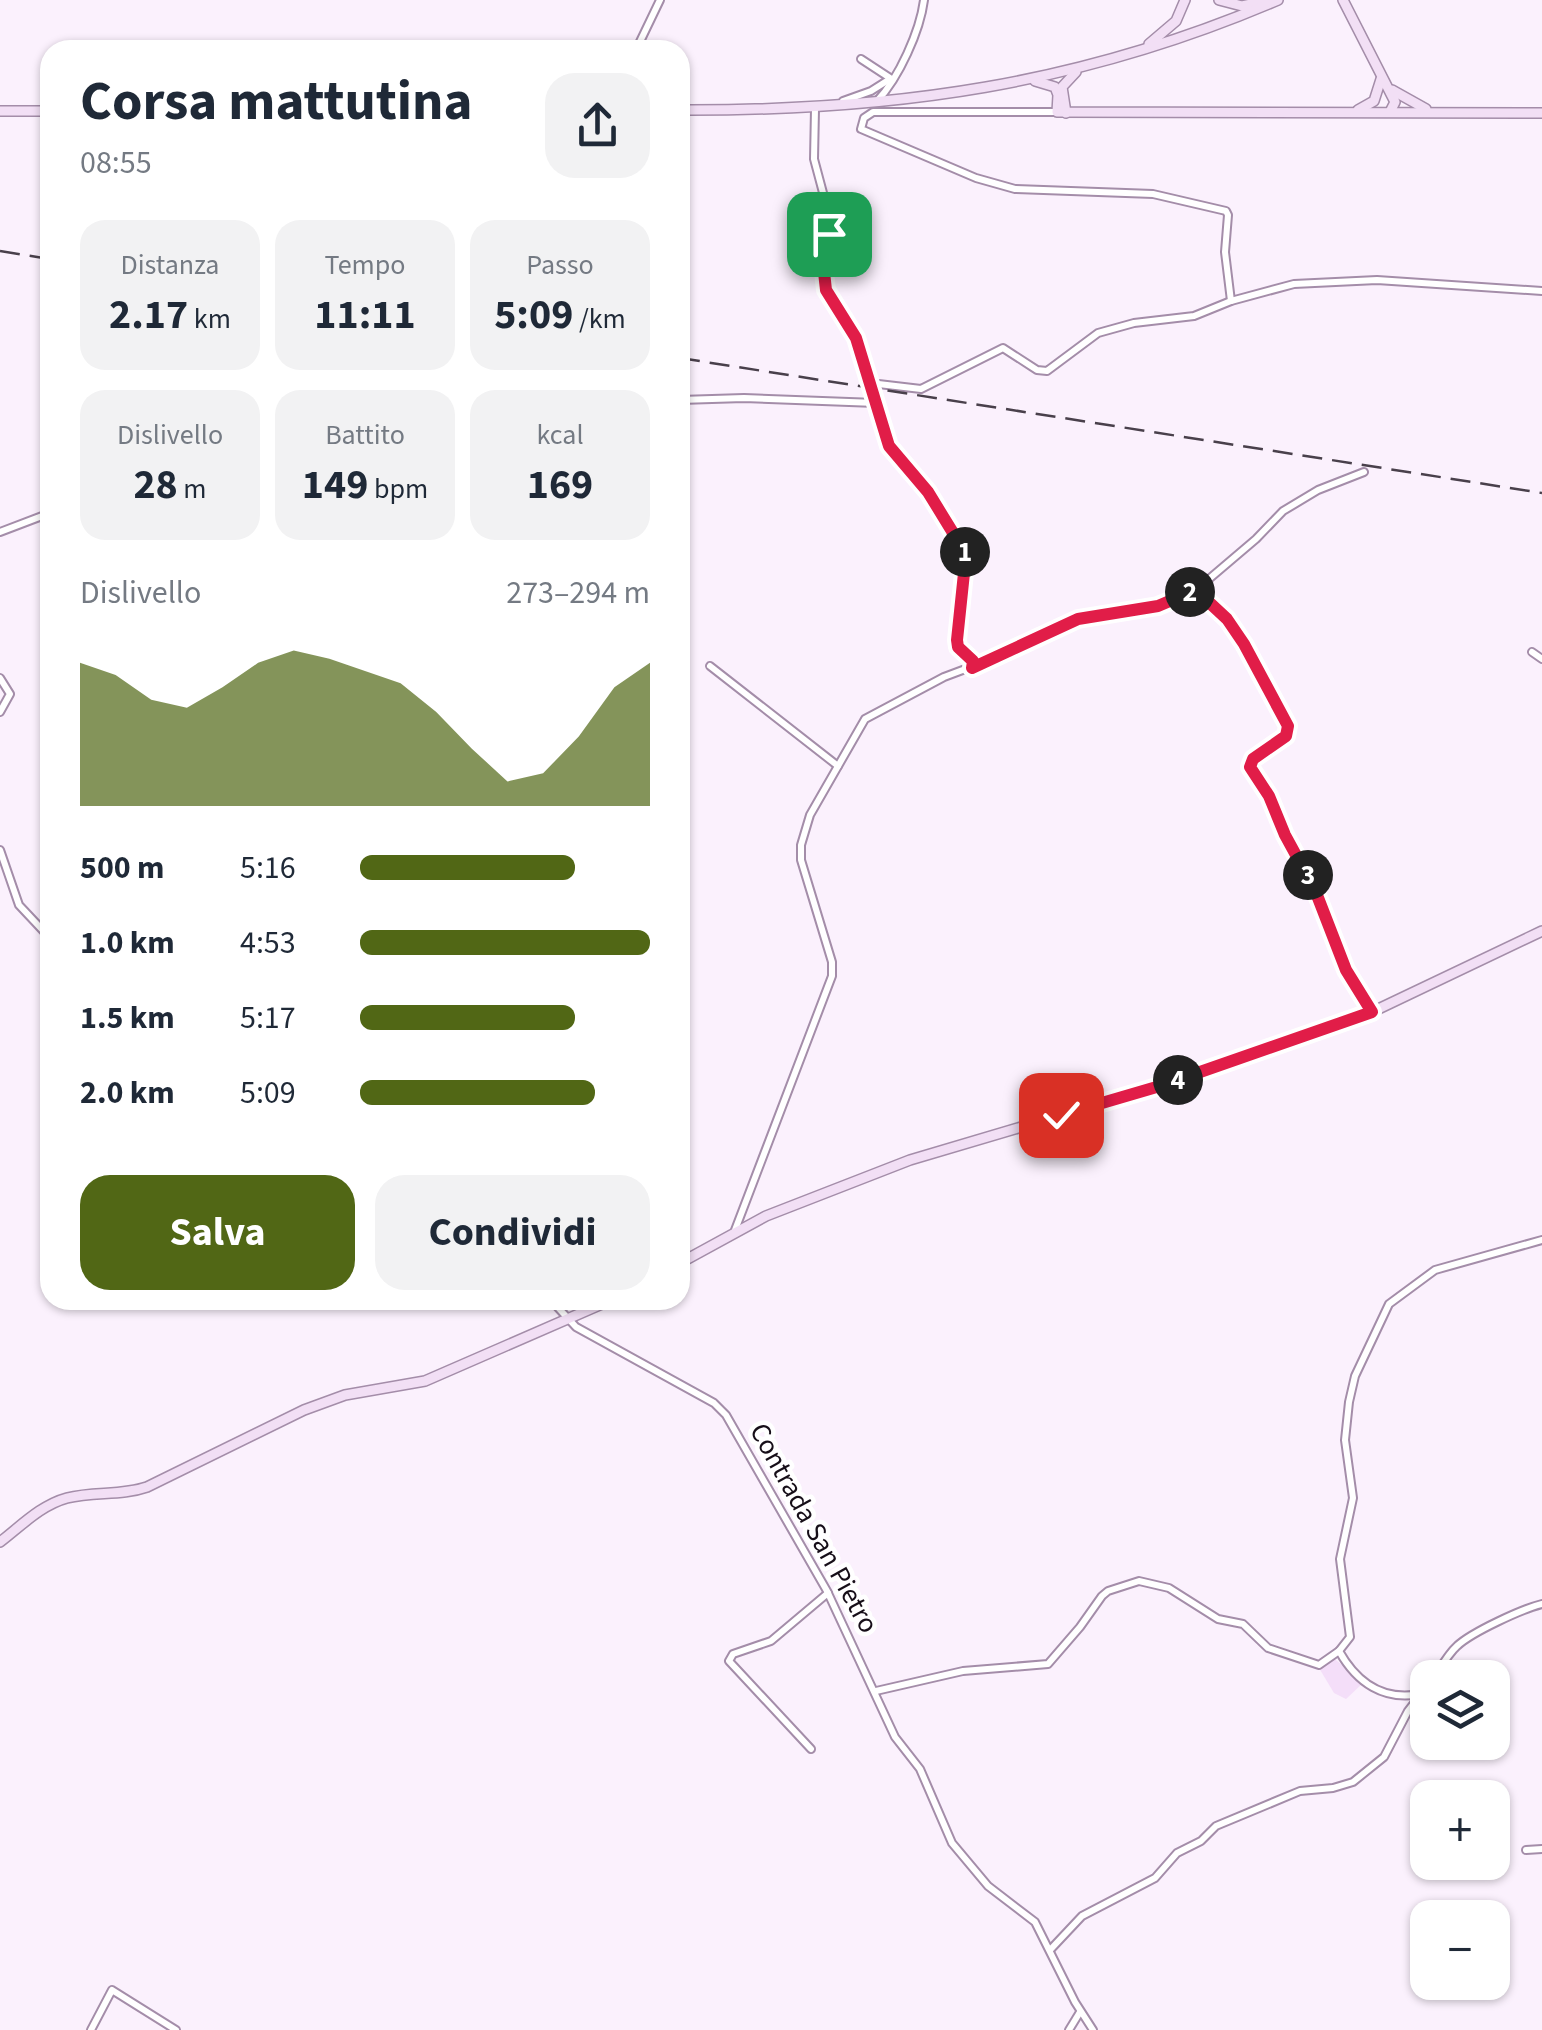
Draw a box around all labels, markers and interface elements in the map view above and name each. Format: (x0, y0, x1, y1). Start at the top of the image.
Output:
text: Corsa mattutina (80, 63, 472, 141)
button: share (545, 73, 650, 178)
text: 08:55 (80, 140, 152, 186)
pin (787, 192, 872, 277)
icon: arrive (802, 207, 857, 262)
text: Distanza (121, 245, 219, 285)
text: Tempo (325, 245, 405, 285)
text: Passo (526, 245, 594, 285)
text: 2.17 (109, 285, 188, 345)
text: 11:11 (314, 285, 416, 345)
text: 5:09 (494, 285, 573, 345)
text: km (188, 299, 231, 339)
text: /km (573, 299, 626, 339)
text: Dislivello (117, 415, 223, 455)
text: Battito (325, 415, 405, 455)
text: kcal (536, 415, 584, 455)
text: 28 (133, 455, 178, 515)
text: 149 (302, 455, 368, 515)
text: 169 (527, 455, 593, 515)
text: m (178, 469, 207, 509)
text: bpm (368, 469, 428, 509)
pin: 1 (940, 527, 990, 577)
text: 1 (958, 532, 972, 572)
pin: 2 (1165, 567, 1215, 617)
text: Dislivello (80, 570, 201, 616)
text: 273–294 m (506, 570, 650, 616)
text: 2 (1183, 572, 1197, 612)
text: 500 m (80, 845, 165, 891)
text: 5:16 (240, 845, 296, 891)
pin: 3 (1283, 850, 1333, 900)
text: 3 (1301, 855, 1315, 895)
text: 1.0 km (80, 920, 175, 966)
text: 4:53 (240, 920, 296, 966)
text: 1.5 km (80, 995, 175, 1041)
text: 5:17 (240, 995, 296, 1041)
pin: 4 (1153, 1055, 1203, 1105)
text: 4 (1171, 1060, 1185, 1100)
text: 2.0 km (80, 1070, 175, 1116)
text: 5:09 (240, 1070, 296, 1116)
pin (1019, 1073, 1104, 1158)
icon: check (1034, 1088, 1089, 1143)
button: Salva (80, 1175, 355, 1290)
button: Condividi (375, 1175, 650, 1290)
street label: Contrada San Pietro (740, 1416, 888, 1640)
map controls (1410, 1660, 1510, 2000)
button: layers (1410, 1660, 1510, 1760)
button: + (1410, 1780, 1510, 1880)
button: − (1410, 1900, 1510, 2000)

